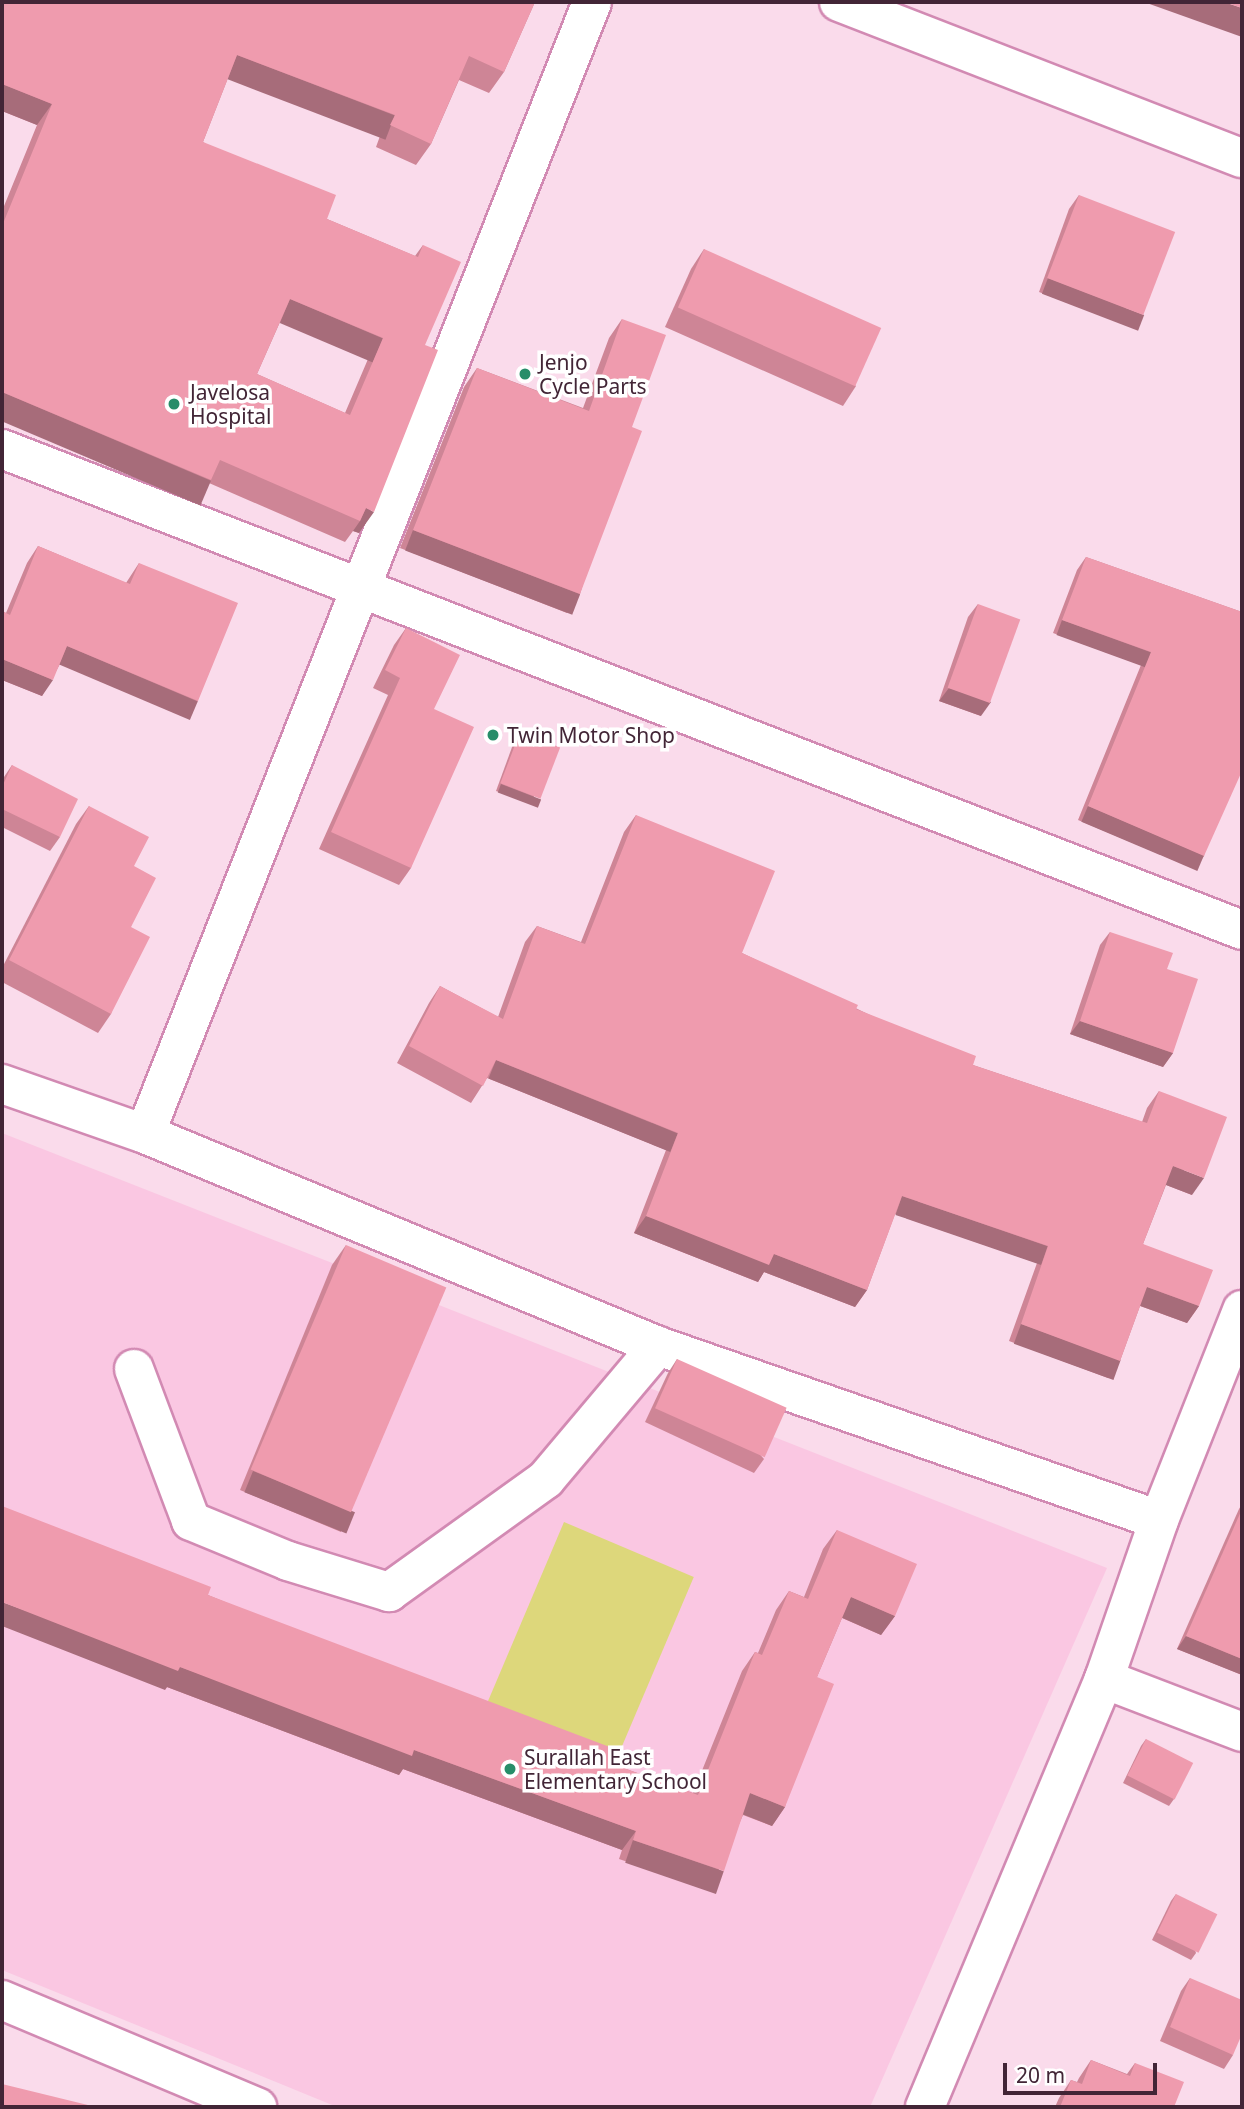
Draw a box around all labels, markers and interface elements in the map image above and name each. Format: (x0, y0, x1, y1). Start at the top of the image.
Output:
place label: Jenjo Cycle Parts (539, 349, 647, 399)
marker: Jenjo Cycle Parts (517, 366, 533, 382)
place label: Javelosa Hospital (190, 379, 271, 429)
marker: Javelosa Hospital (164, 394, 184, 414)
place label: Twin Motor Shop (507, 722, 675, 748)
marker: Twin Motor Shop (485, 727, 501, 743)
place label: Surallah East Elementary School (524, 1744, 707, 1794)
marker: Surallah East Elementary School (502, 1761, 518, 1777)
scale bar (1006, 2050, 1160, 2094)
text: 20 m (1016, 2061, 1065, 2089)

